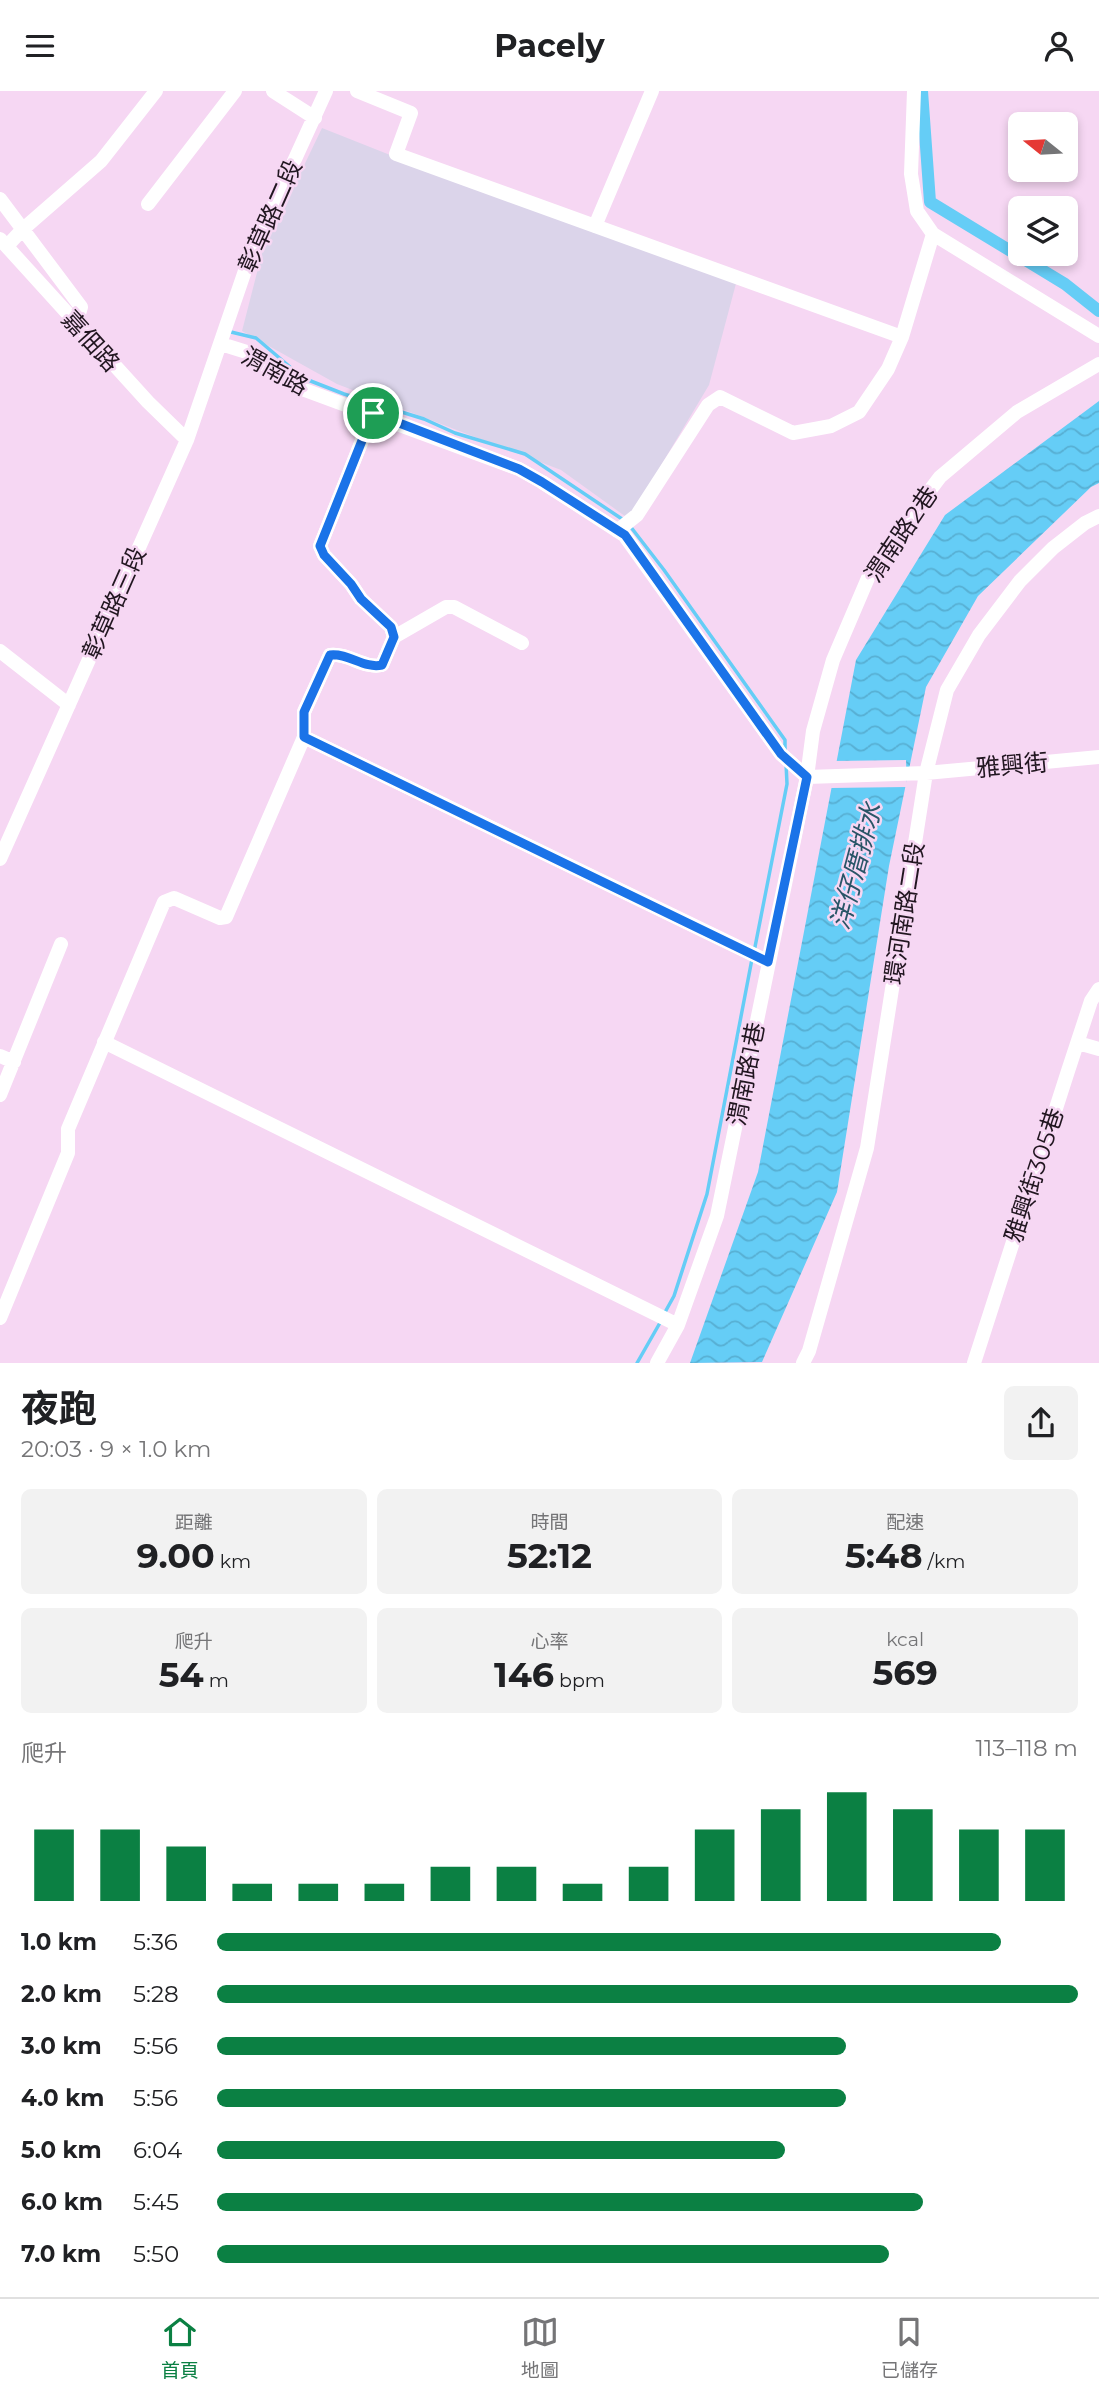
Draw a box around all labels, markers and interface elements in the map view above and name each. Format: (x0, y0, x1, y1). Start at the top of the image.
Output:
text: Pacely (494, 26, 605, 65)
icon: menu (21, 27, 59, 65)
icon: person (1040, 27, 1078, 65)
north arrow (1008, 112, 1078, 182)
map controls (1008, 112, 1078, 266)
street label: 彰草路二段 (232, 155, 308, 277)
button: layers (1008, 196, 1078, 266)
street label: 嘉佃路 (56, 305, 126, 377)
street label: 渭南路 (236, 341, 314, 401)
pin (343, 383, 403, 443)
icon: arrive (354, 394, 392, 432)
street label: 渭南路2巷 (858, 480, 944, 588)
street label: 彰草路三段 (76, 542, 152, 664)
street label: 雅興街 (975, 747, 1049, 783)
water label: 洋仔厝排水 (824, 798, 889, 933)
street label: 環河南路二段 (878, 840, 930, 986)
street label: 渭南路1巷 (722, 1020, 770, 1128)
street label: 雅興街305巷 (999, 1104, 1069, 1246)
text: 夜跑 (21, 1385, 97, 1432)
button: share (1004, 1386, 1078, 1460)
text: 20:03 · 9 × 1.0 km (21, 1435, 211, 1463)
text: 距離 (175, 1511, 213, 1534)
text: 時間 (530, 1511, 569, 1534)
text: 配速 (886, 1511, 924, 1534)
text: 9.00 (137, 1534, 215, 1577)
text: 52:12 (507, 1534, 592, 1577)
text: 5:48 (845, 1534, 923, 1577)
text: km (215, 1550, 251, 1573)
text: /km (923, 1550, 965, 1573)
text: kcal (886, 1628, 924, 1651)
text: 爬升 (175, 1630, 213, 1653)
text: 心率 (530, 1630, 569, 1653)
text: 569 (872, 1651, 938, 1694)
text: 54 (159, 1653, 204, 1696)
text: 146 (494, 1653, 554, 1696)
text: m (204, 1669, 229, 1692)
text: bpm (554, 1669, 605, 1692)
text: 113–118 m (976, 1734, 1078, 1762)
text: 爬升 (21, 1739, 67, 1767)
text: 1.0 km (21, 1928, 97, 1956)
text: 5:36 (133, 1928, 178, 1956)
text: 2.0 km (21, 1980, 102, 2008)
text: 5:28 (133, 1980, 179, 2008)
text: 3.0 km (21, 2032, 102, 2060)
text: 5:56 (133, 2032, 178, 2060)
text: 4.0 km (21, 2084, 104, 2112)
text: 5:56 (133, 2084, 178, 2112)
text: 5.0 km (21, 2136, 102, 2164)
text: 6:04 (133, 2136, 182, 2164)
text: 6.0 km (21, 2188, 103, 2216)
text: 5:45 (133, 2188, 179, 2216)
text: 7.0 km (21, 2240, 101, 2268)
text: 5:50 (133, 2240, 179, 2268)
tab: 首頁 (161, 2313, 199, 2382)
tab: 地圖 (521, 2313, 559, 2382)
tab: 已儲存 (881, 2313, 938, 2382)

